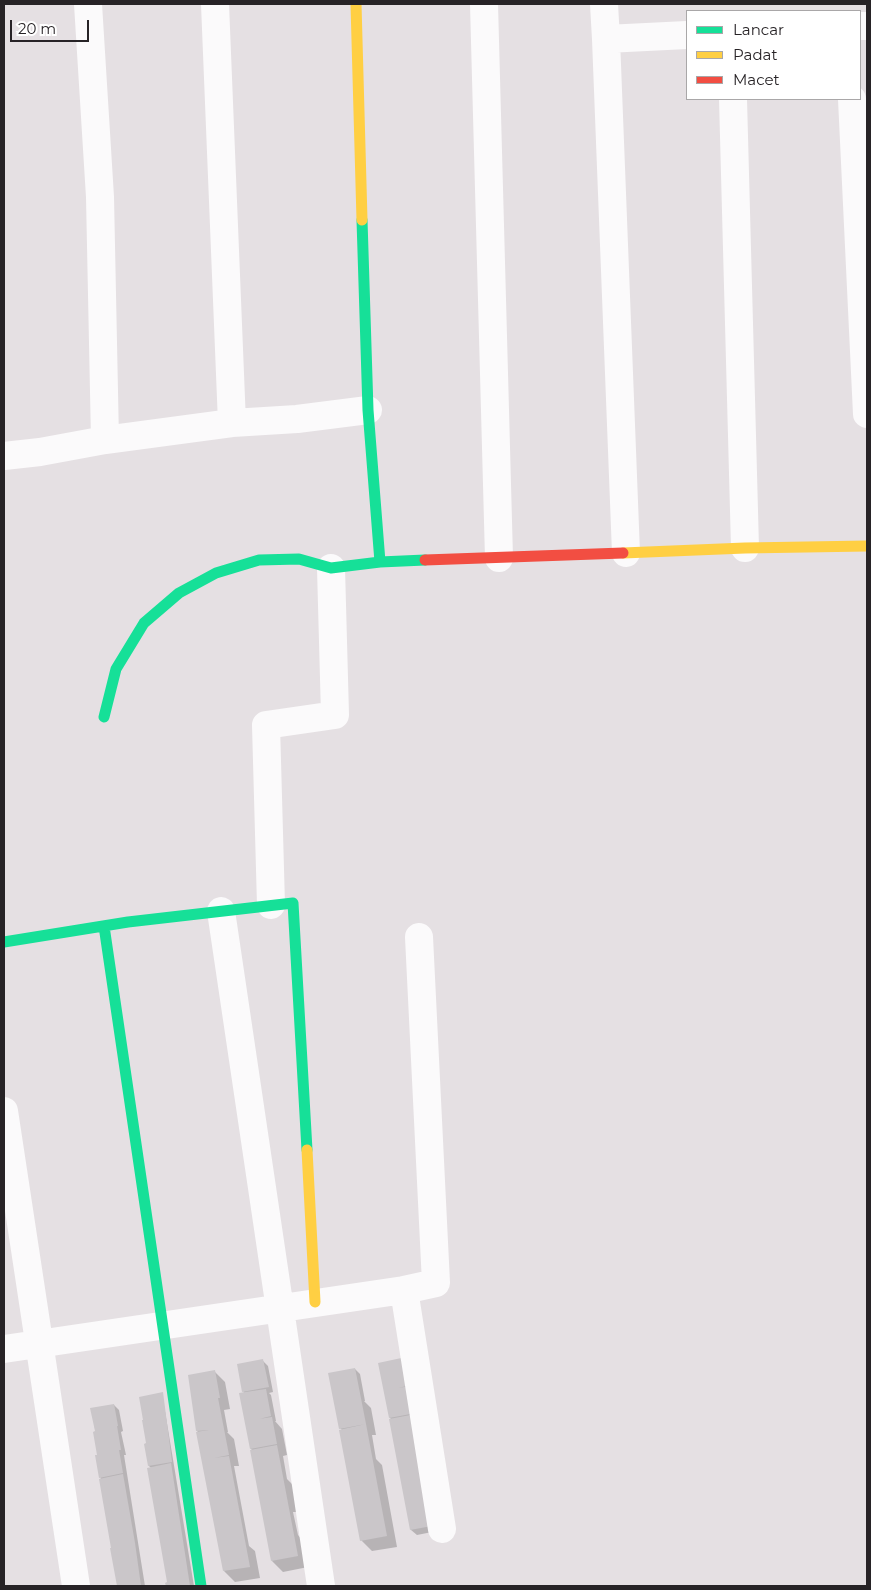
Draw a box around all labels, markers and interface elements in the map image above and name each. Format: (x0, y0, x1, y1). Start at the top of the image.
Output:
scale bar (12, 10, 91, 42)
legend (686, 10, 861, 100)
text: 20 m (18, 19, 56, 38)
text: Lancar (733, 20, 784, 39)
text: Padat (733, 45, 778, 64)
text: Macet (733, 70, 780, 89)

